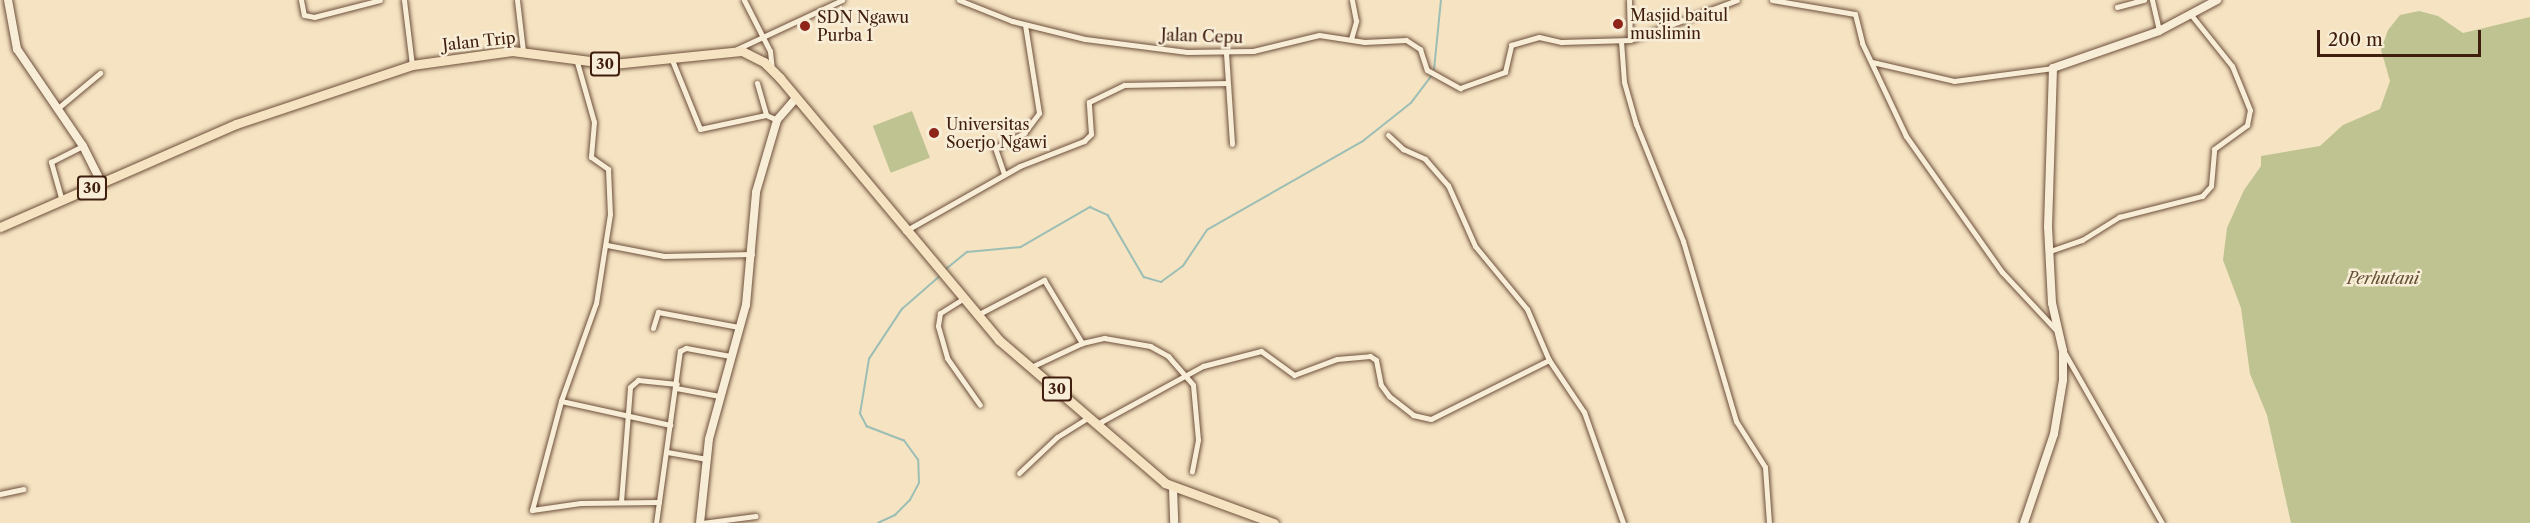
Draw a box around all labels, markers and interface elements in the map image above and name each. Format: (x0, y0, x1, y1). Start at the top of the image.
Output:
place label: Masjid baitul muslimin (1630, 5, 1728, 43)
place label: SDN Ngawu Purba 1 (817, 7, 909, 45)
marker: Masjid baitul muslimin (1611, 17, 1625, 31)
scale bar (2320, 18, 2484, 56)
marker: SDN Ngawu Purba 1 (798, 19, 812, 33)
street label: Jalan Cepu (1161, 25, 1243, 47)
street label: Jalan Trip (441, 28, 517, 54)
text: 200 m (2328, 29, 2383, 51)
road number: 30 (588, 52, 622, 76)
place label: Universitas Soerjo Ngawi (946, 114, 1047, 152)
marker: Universitas Soerjo Ngawi (927, 126, 941, 140)
road number: 30 (76, 176, 109, 200)
park label: Perhutani (2347, 268, 2419, 288)
road number: 30 (1040, 377, 1074, 401)

